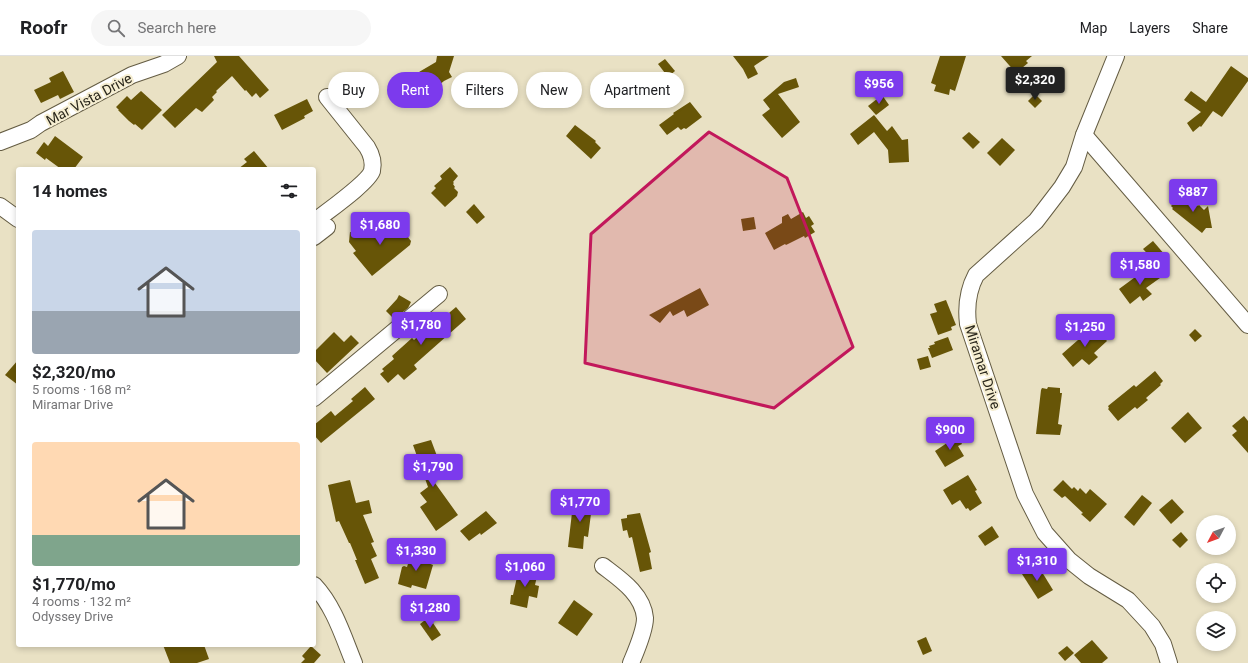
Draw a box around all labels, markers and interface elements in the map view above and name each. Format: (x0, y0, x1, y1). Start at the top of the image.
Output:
search box (91, 10, 371, 46)
text: Roofr (20, 16, 67, 39)
icon: search (105, 17, 127, 39)
text: Search here (137, 19, 216, 37)
text: Map (1080, 20, 1107, 36)
text: Layers (1129, 20, 1170, 36)
text: Share (1192, 20, 1228, 36)
pin: $2,320 (1002, 67, 1068, 101)
street label: Mar Vista Drive (43, 70, 135, 128)
pin: $956 (855, 71, 903, 105)
chip: Buy (328, 72, 379, 108)
chip: Rent (387, 72, 443, 108)
chip: Filters (451, 72, 518, 108)
chip: New (526, 72, 582, 108)
chip: Apartment (590, 72, 684, 108)
text: $2,320 (1015, 72, 1055, 87)
text: $956 (864, 76, 894, 91)
pin: $887 (1169, 179, 1217, 213)
icon: filters (278, 180, 300, 202)
text: 14 homes (32, 181, 108, 201)
text: $887 (1178, 184, 1208, 199)
pin: $1,680 (347, 212, 413, 246)
text: $1,680 (360, 217, 400, 232)
pin: $1,580 (1107, 252, 1173, 286)
icon: home (130, 256, 202, 328)
text: $1,580 (1120, 257, 1160, 272)
pin: $1,780 (388, 312, 454, 346)
pin: $1,250 (1052, 314, 1118, 348)
text: $1,780 (401, 317, 441, 332)
text: $1,250 (1065, 319, 1105, 334)
street label: Miramar Drive (962, 323, 1004, 411)
text: $2,320/mo (32, 362, 116, 382)
text: 5 rooms · 168 m² (32, 382, 131, 397)
text: Miramar Drive (32, 397, 113, 412)
pin: $900 (926, 417, 974, 451)
text: $900 (935, 422, 965, 437)
pin: $1,790 (400, 454, 466, 488)
text: $1,790 (413, 459, 453, 474)
icon: home (130, 468, 202, 540)
pin: $1,770 (547, 489, 613, 523)
text: $1,770 (560, 494, 600, 509)
north arrow (1196, 515, 1236, 555)
map controls (1196, 515, 1236, 651)
pin: $1,330 (383, 538, 449, 572)
text: $1,330 (396, 543, 436, 558)
pin: $1,310 (1004, 548, 1070, 582)
text: $1,310 (1017, 553, 1057, 568)
pin: $1,060 (492, 554, 558, 588)
text: $1,060 (505, 559, 545, 574)
button: locate (1196, 563, 1236, 603)
text: $1,770/mo (32, 574, 116, 594)
text: 4 rooms · 132 m² (32, 594, 131, 609)
pin: $1,280 (397, 595, 463, 629)
text: $1,280 (410, 600, 450, 615)
text: Odyssey Drive (32, 609, 113, 624)
button: layers (1196, 611, 1236, 651)

